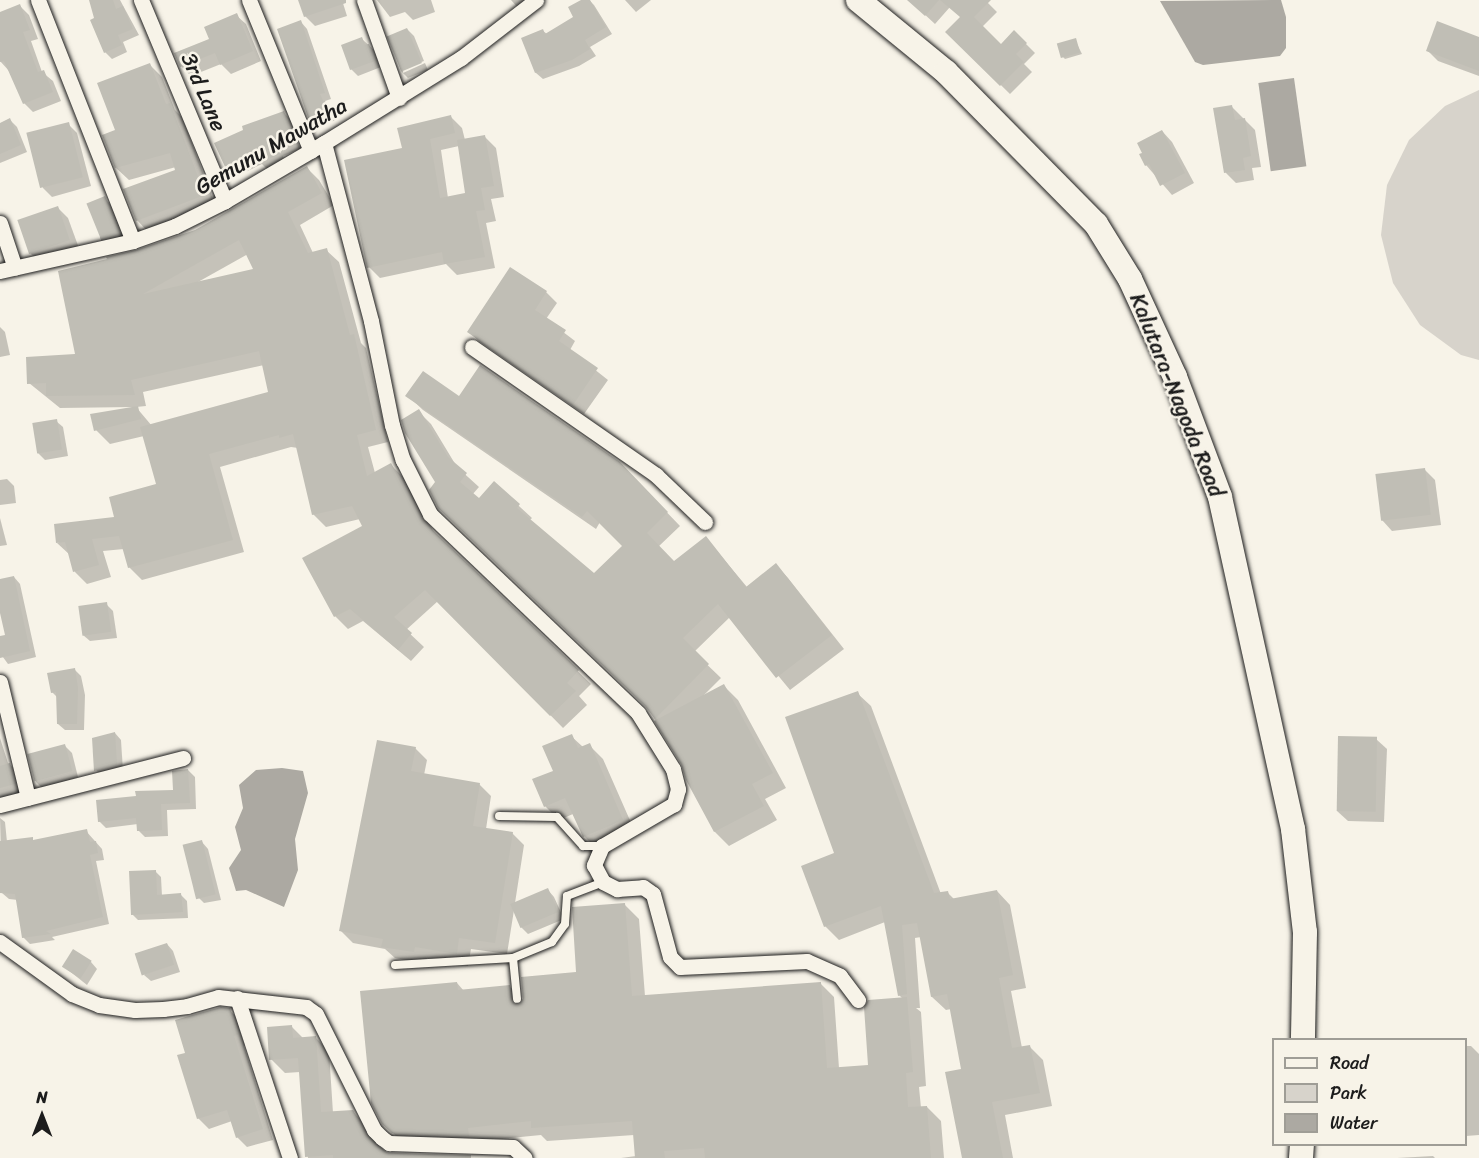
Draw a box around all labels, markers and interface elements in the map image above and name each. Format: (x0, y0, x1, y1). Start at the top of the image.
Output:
street label: 3rd Lane (176, 49, 232, 135)
street label: Gemunu Mawatha (191, 92, 351, 200)
street label: Kalutara-Nagoda Road (1124, 289, 1230, 501)
legend (1272, 1038, 1467, 1146)
text: Road (1330, 1047, 1369, 1079)
text: Park (1330, 1077, 1367, 1109)
text: N (36, 1083, 48, 1112)
north arrow (12, 1086, 72, 1146)
text: Water (1330, 1107, 1377, 1139)

